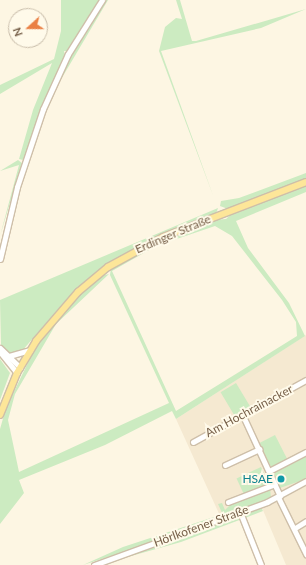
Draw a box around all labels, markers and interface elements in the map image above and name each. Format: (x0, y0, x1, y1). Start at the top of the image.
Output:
north arrow (8, 8, 48, 48)
text: N (10, 26, 25, 38)
street label: Erdinger Straße (133, 212, 213, 256)
street label: Am Hochrainacker (203, 382, 295, 440)
place label: HSAE (242, 472, 273, 486)
marker: HSAE (276, 474, 286, 484)
street label: Hörlkofener Straße (151, 502, 251, 550)

